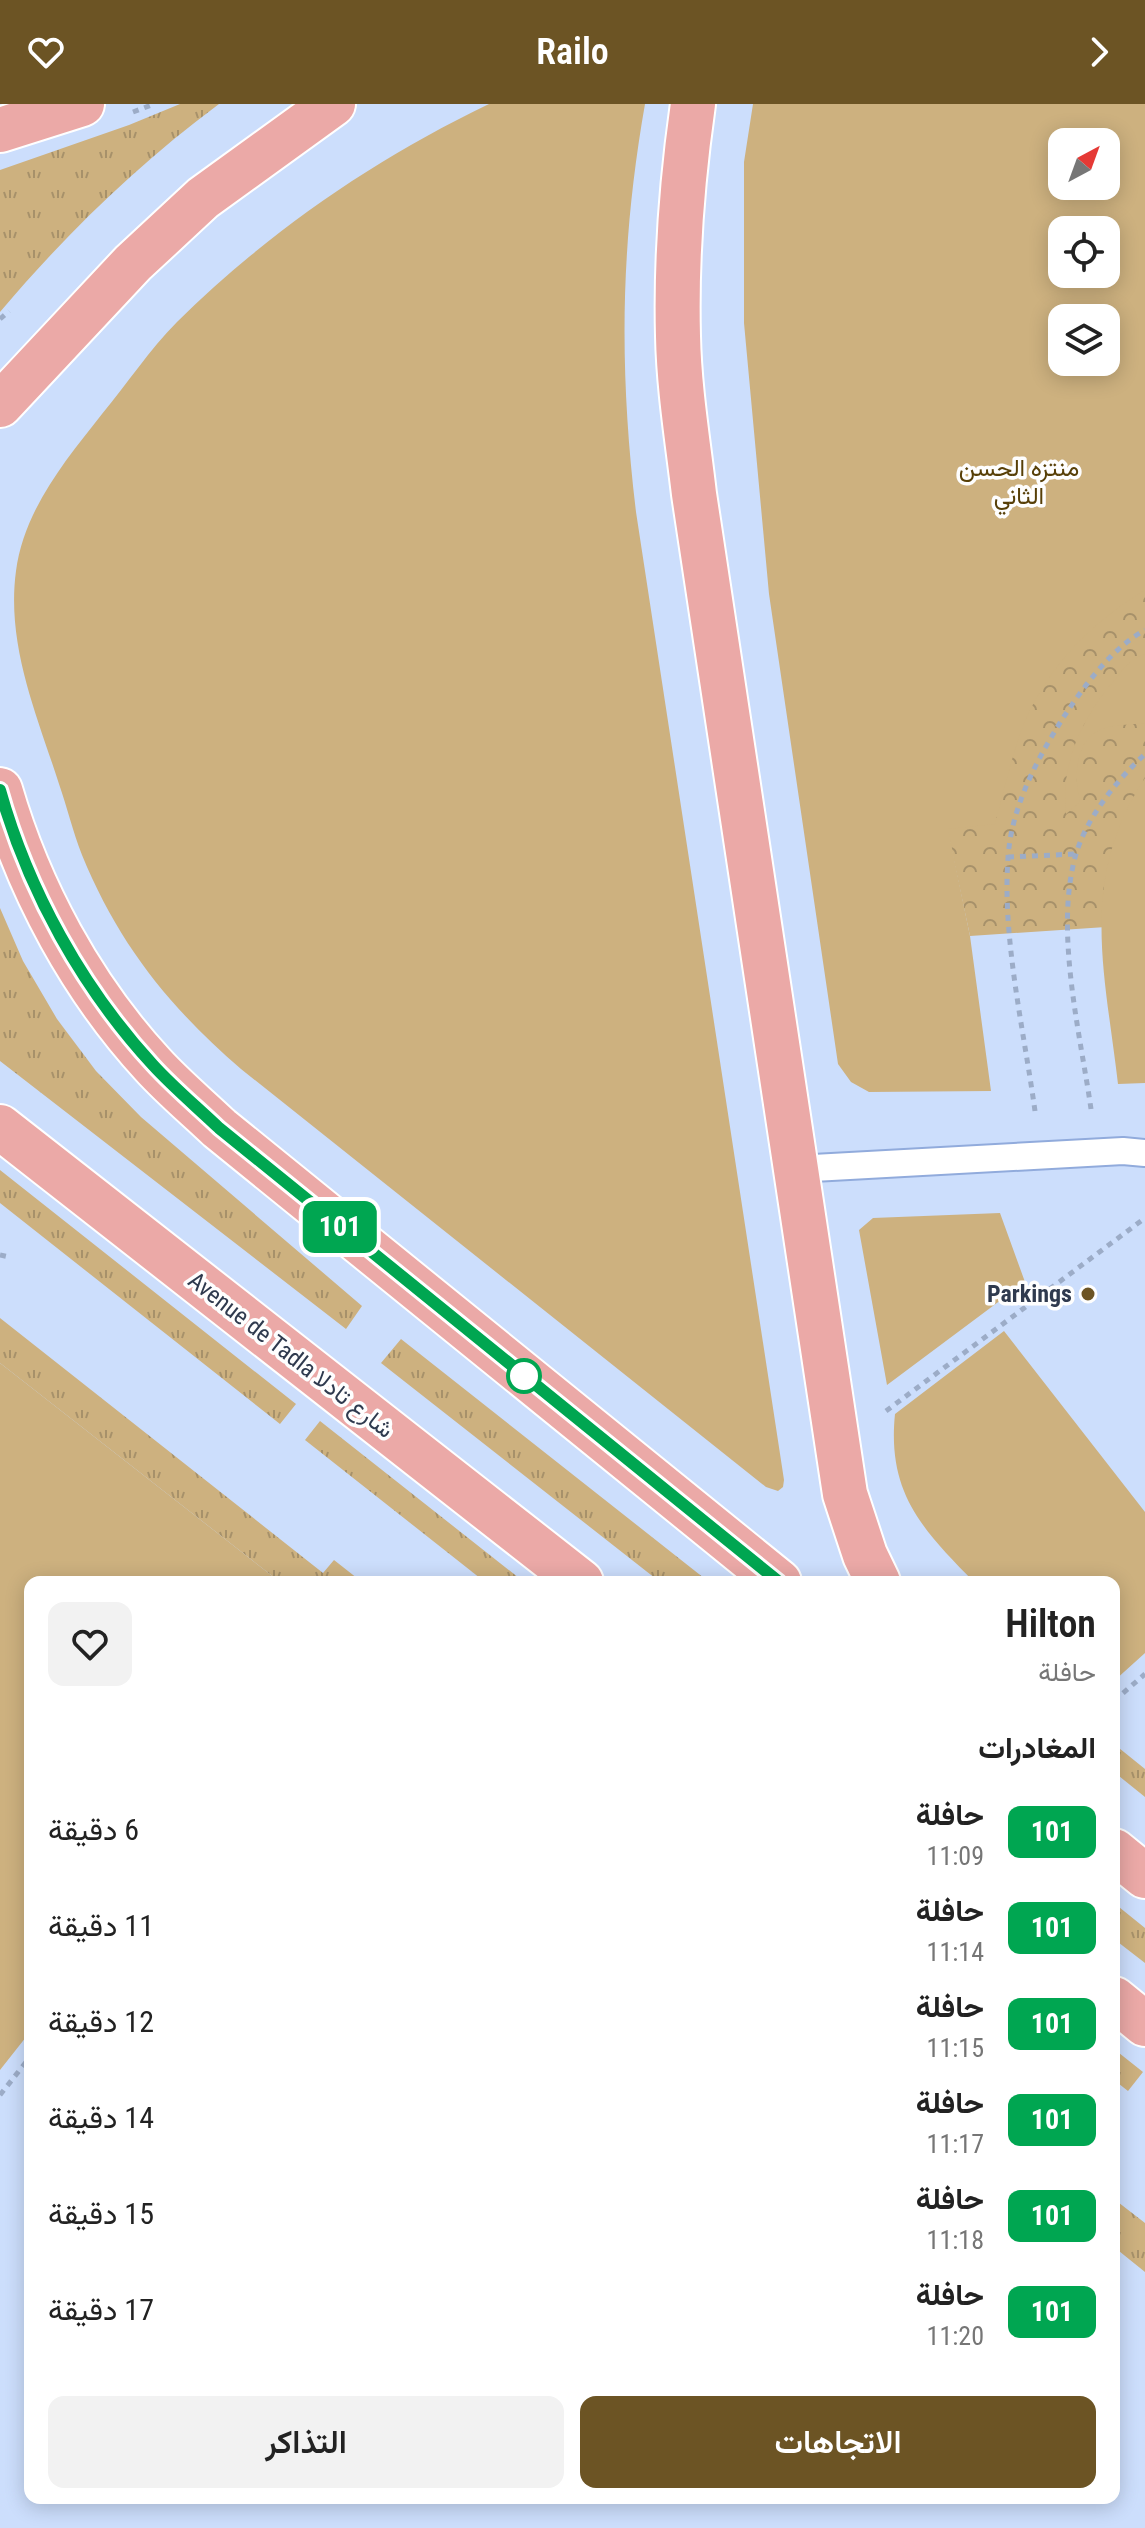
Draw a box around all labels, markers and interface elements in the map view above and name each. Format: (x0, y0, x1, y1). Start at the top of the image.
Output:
icon: heart (24, 30, 68, 74)
icon: forward (1077, 30, 1121, 74)
text: Railo (536, 31, 609, 73)
north arrow (1048, 128, 1120, 200)
map controls (1048, 128, 1120, 376)
button: locate (1048, 216, 1120, 288)
button: layers (1048, 304, 1120, 376)
park label: منتزه الحسن الثاني (959, 454, 1079, 515)
line badge: 101 (294, 1201, 386, 1253)
text: 101 (319, 1210, 361, 1243)
street label: Avenue de Tadla شارع تادلا (181, 1266, 399, 1445)
place label: Parkings (987, 1280, 1072, 1308)
marker: Parkings (1079, 1285, 1097, 1303)
unlabelled marker (507, 1359, 541, 1393)
button: heart (48, 1602, 132, 1686)
text: Hilton (1005, 1602, 1096, 1646)
text: حافلة (1038, 1657, 1096, 1687)
text: المغادرات (978, 1730, 1096, 1765)
text: حافلة (916, 1797, 984, 1832)
text: 6 دقيقة (48, 1812, 139, 1847)
text: 101 (1031, 1815, 1073, 1848)
text: 11:09 (927, 1841, 984, 1871)
text: حافلة (916, 1893, 984, 1928)
text: 11 دقيقة (48, 1908, 154, 1943)
text: 101 (1031, 1911, 1073, 1944)
text: 11:14 (927, 1937, 984, 1967)
text: حافلة (916, 1989, 984, 2024)
text: 12 دقيقة (48, 2004, 154, 2039)
text: 101 (1031, 2007, 1073, 2040)
text: 11:15 (927, 2033, 984, 2063)
text: حافلة (916, 2085, 984, 2120)
text: 14 دقيقة (48, 2100, 154, 2135)
text: 101 (1031, 2103, 1073, 2136)
text: 11:17 (927, 2129, 984, 2159)
text: حافلة (916, 2181, 984, 2216)
text: 15 دقيقة (48, 2196, 154, 2231)
text: 101 (1031, 2199, 1073, 2232)
text: 11:18 (927, 2225, 984, 2255)
text: حافلة (916, 2277, 984, 2312)
text: 17 دقيقة (48, 2292, 154, 2327)
text: 101 (1031, 2295, 1073, 2328)
text: 11:20 (927, 2321, 984, 2351)
button: التذاكر (48, 2396, 564, 2488)
button: الاتجاهات (580, 2396, 1096, 2488)

